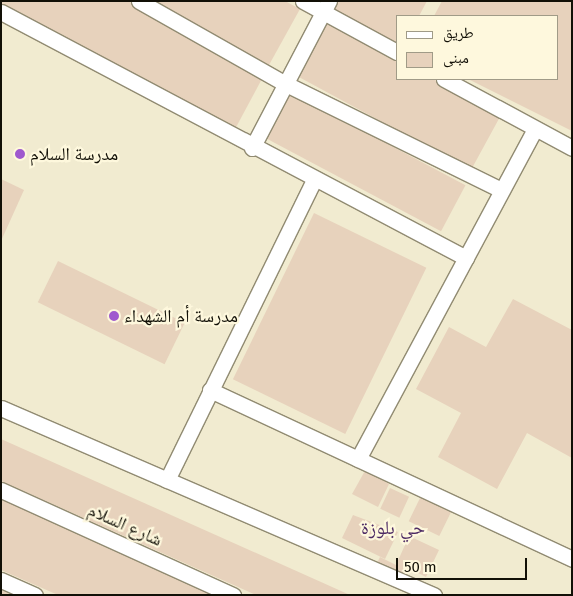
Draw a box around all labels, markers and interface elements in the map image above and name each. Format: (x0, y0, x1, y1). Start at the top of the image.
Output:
legend (396, 15, 558, 80)
text: طريق (443, 24, 474, 42)
text: مبنى (443, 49, 469, 67)
place label: مدرسة السلام (30, 143, 118, 165)
marker: مدرسة السلام (14, 148, 26, 160)
place label: مدرسة أم الشهداء (124, 305, 238, 327)
marker: مدرسة أم الشهداء (108, 310, 120, 322)
street label: شارع السلام (85, 499, 165, 551)
district label: حي بلوزة (361, 517, 425, 539)
scale bar (398, 548, 529, 580)
text: 50 m (404, 558, 437, 576)

